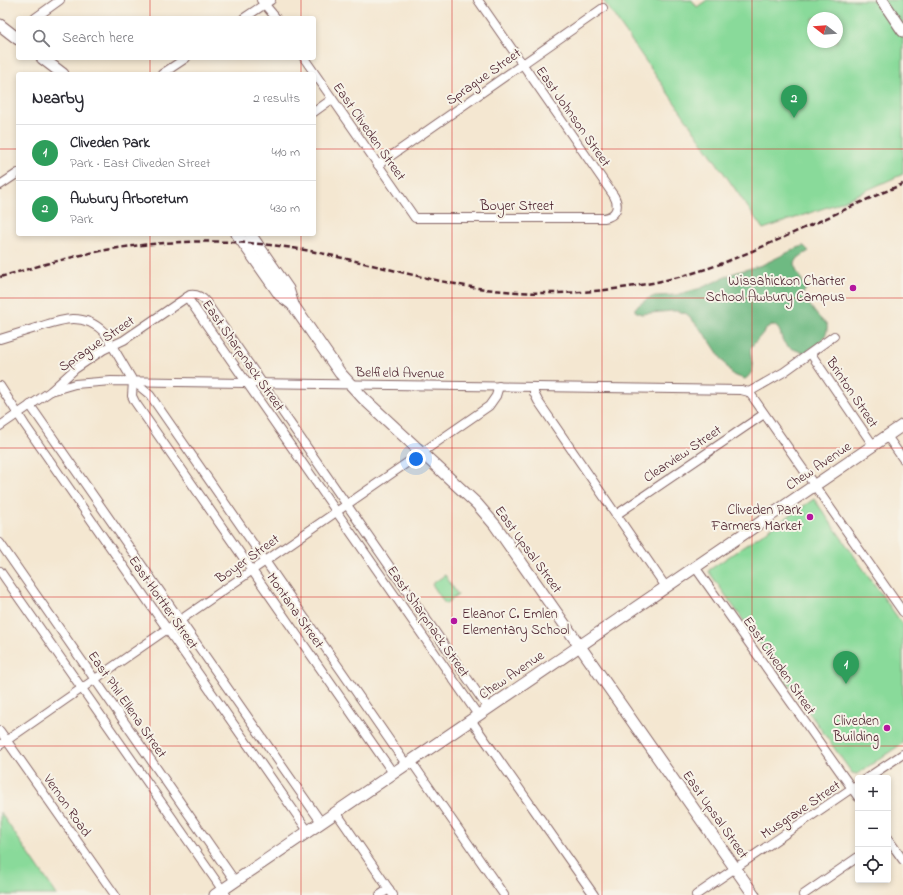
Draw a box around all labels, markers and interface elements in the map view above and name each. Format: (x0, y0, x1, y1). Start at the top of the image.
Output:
north arrow (807, 12, 843, 48)
search box (16, 16, 316, 60)
icon: search (30, 27, 52, 49)
text: Search here (62, 27, 134, 49)
street label: Sprague Street (442, 43, 527, 112)
street label: East Johnson Street (530, 62, 616, 172)
street label: East Cliveden Street (327, 78, 411, 186)
pin: 2 (781, 85, 807, 118)
text: Nearby (32, 86, 84, 111)
text: 2 results (253, 89, 300, 108)
text: Cliveden Park (70, 132, 150, 154)
text: 1 (43, 143, 47, 162)
text: 410 m (272, 143, 300, 162)
text: Park · East Cliveden Street (70, 154, 210, 173)
text: Awbury Arboretum (70, 188, 188, 210)
street label: Boyer Street (479, 196, 554, 218)
text: 2 (42, 199, 48, 218)
text: 430 m (270, 199, 300, 218)
text: Park (70, 210, 94, 229)
place label: Wissahickon Charter School Awbury Campus (706, 271, 846, 309)
marker: Wissahickon Charter School Awbury Campus (848, 283, 858, 293)
street label: East Sharpnack Street (196, 296, 289, 416)
street label: Sprague Street (55, 311, 140, 378)
street label: Brinton Street (820, 353, 883, 432)
street label: Belfield Avenue (354, 362, 445, 385)
street label: Clearview Street (640, 420, 726, 488)
street label: Chew Avenue (782, 436, 856, 496)
your location (406, 449, 426, 469)
place label: Cliveden Park Farmers Market (710, 500, 803, 537)
street label: East Upsal Street (489, 502, 567, 598)
marker: Cliveden Park Farmers Market (805, 512, 815, 522)
street label: Boyer Street (211, 529, 285, 590)
street label: East Hortter Street (123, 552, 203, 654)
street label: East Sharpnack Street (381, 562, 474, 682)
street label: Montana Street (261, 569, 329, 653)
place label: Eleanor C. Emlen Elementary School (462, 604, 569, 642)
street label: East Cliveden Street (737, 612, 821, 720)
marker: Eleanor C. Emlen Elementary School (449, 616, 459, 626)
street label: Chew Avenue (475, 645, 549, 705)
street label: East Phil Ellena Street (82, 647, 172, 763)
pin: 1 (833, 651, 859, 684)
place label: Cliveden Building (832, 711, 879, 749)
marker: Cliveden Building (882, 723, 892, 733)
street label: East Upsal Street (676, 766, 753, 864)
street label: Vernon Road (37, 769, 96, 842)
street label: Musgrave Street (757, 775, 846, 846)
map controls (855, 775, 891, 883)
button: + (855, 775, 891, 811)
button: − (855, 811, 891, 847)
button: locate (855, 847, 891, 883)

